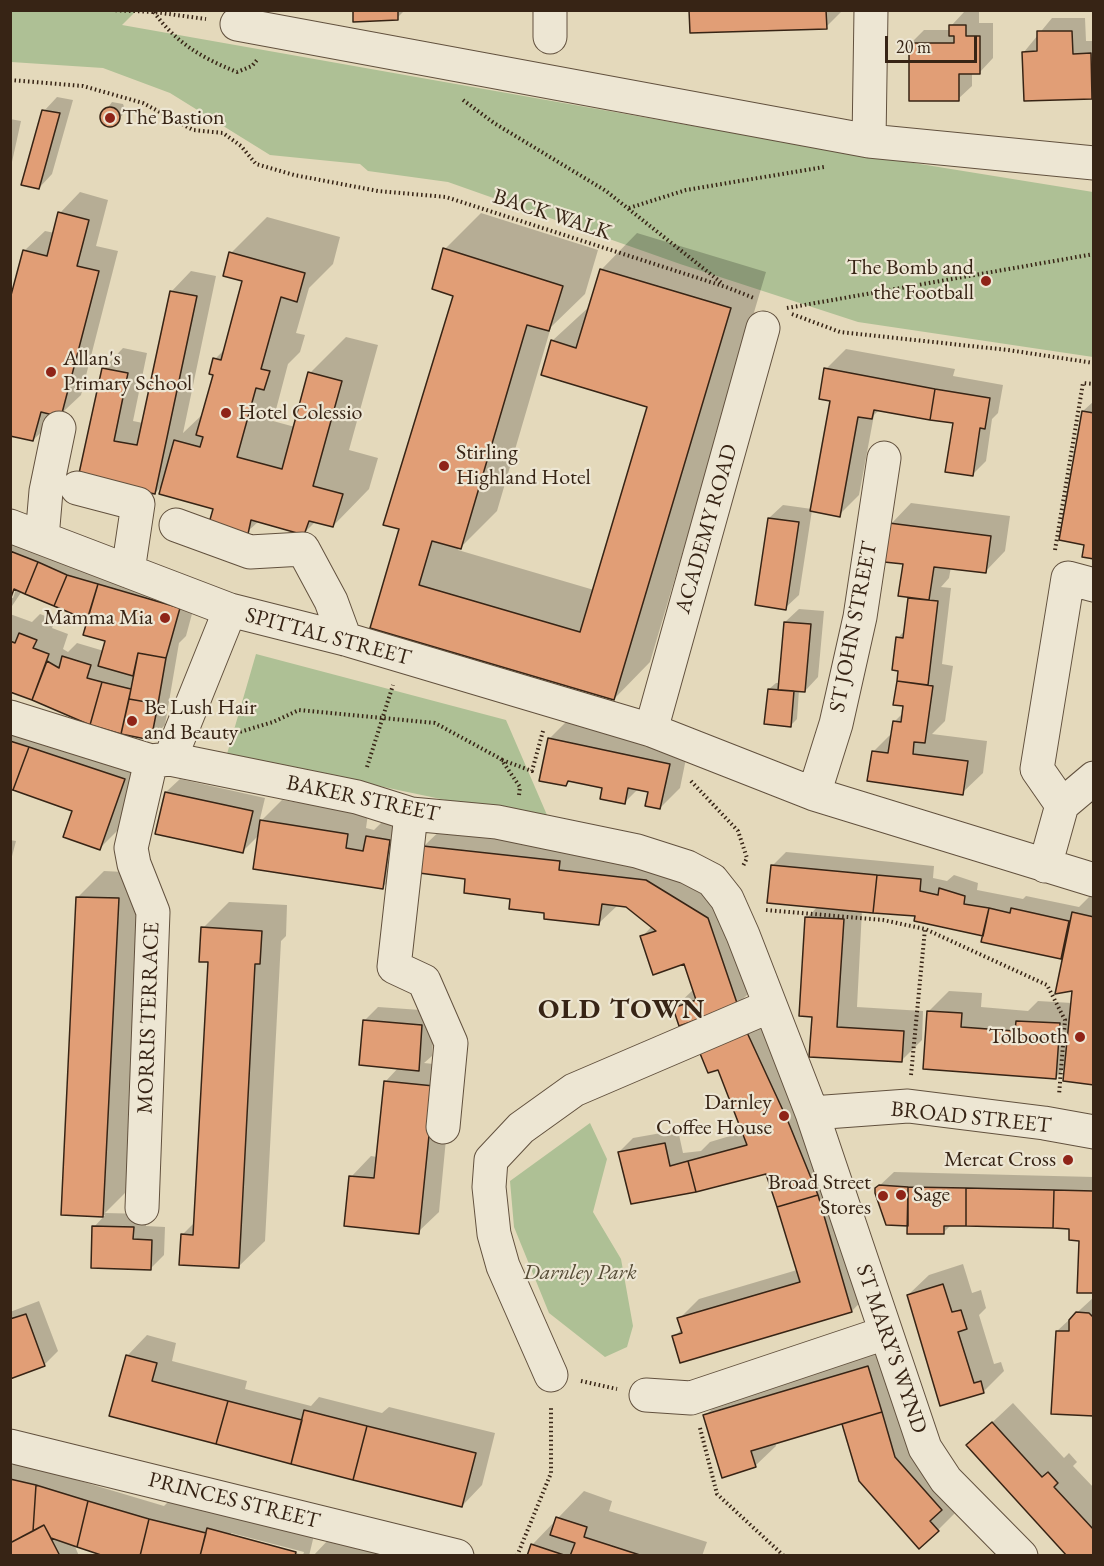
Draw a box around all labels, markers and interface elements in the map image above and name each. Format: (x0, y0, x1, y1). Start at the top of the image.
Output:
scale bar (888, 24, 980, 62)
text: 20 m (896, 35, 931, 58)
place label: The Bastion (122, 105, 225, 131)
marker: The Bastion (103, 111, 117, 125)
street label: BACK WALK (490, 183, 614, 247)
place label: The Bomb and the Football (847, 255, 974, 306)
marker: The Bomb and the Football (979, 274, 993, 288)
place label: Allan's Primary School (63, 346, 192, 398)
marker: Allan's Primary School (44, 365, 58, 379)
place label: Hotel Colessio (238, 400, 362, 426)
marker: Hotel Colessio (219, 406, 233, 420)
place label: Stirling Highland Hotel (456, 440, 591, 492)
street label: ACADEMY ROAD (670, 441, 744, 617)
marker: Stirling Highland Hotel (437, 459, 451, 473)
street label: ST JOHN STREET (824, 539, 884, 715)
street label: SPITTAL STREET (242, 602, 414, 672)
place label: Mamma Mia (43, 605, 153, 631)
marker: Mamma Mia (158, 611, 172, 625)
place label: Be Lush Hair and Beauty (144, 695, 257, 746)
marker: Be Lush Hair and Beauty (125, 714, 139, 728)
street label: BAKER STREET (284, 770, 442, 828)
street label: MORRIS TERRACE (132, 922, 166, 1114)
district label: OLD TOWN (538, 993, 706, 1027)
place label: Tolbooth (988, 1024, 1068, 1050)
marker: Tolbooth (1073, 1030, 1087, 1044)
place label: Darnley Coffee House (656, 1090, 772, 1142)
street label: BROAD STREET (889, 1096, 1053, 1140)
marker: Darnley Coffee House (777, 1109, 791, 1123)
place label: Mercat Cross (944, 1147, 1056, 1173)
marker: Mercat Cross (1061, 1153, 1075, 1167)
place label: Broad Street Stores (768, 1170, 871, 1222)
place label: Sage (913, 1182, 950, 1208)
marker: Sage (894, 1188, 908, 1202)
marker: Broad Street Stores (876, 1189, 890, 1203)
park label: Darnley Park (523, 1260, 637, 1286)
street label: ST MARY'S WYND (850, 1261, 932, 1437)
street label: PRINCES STREET (146, 1467, 322, 1535)

